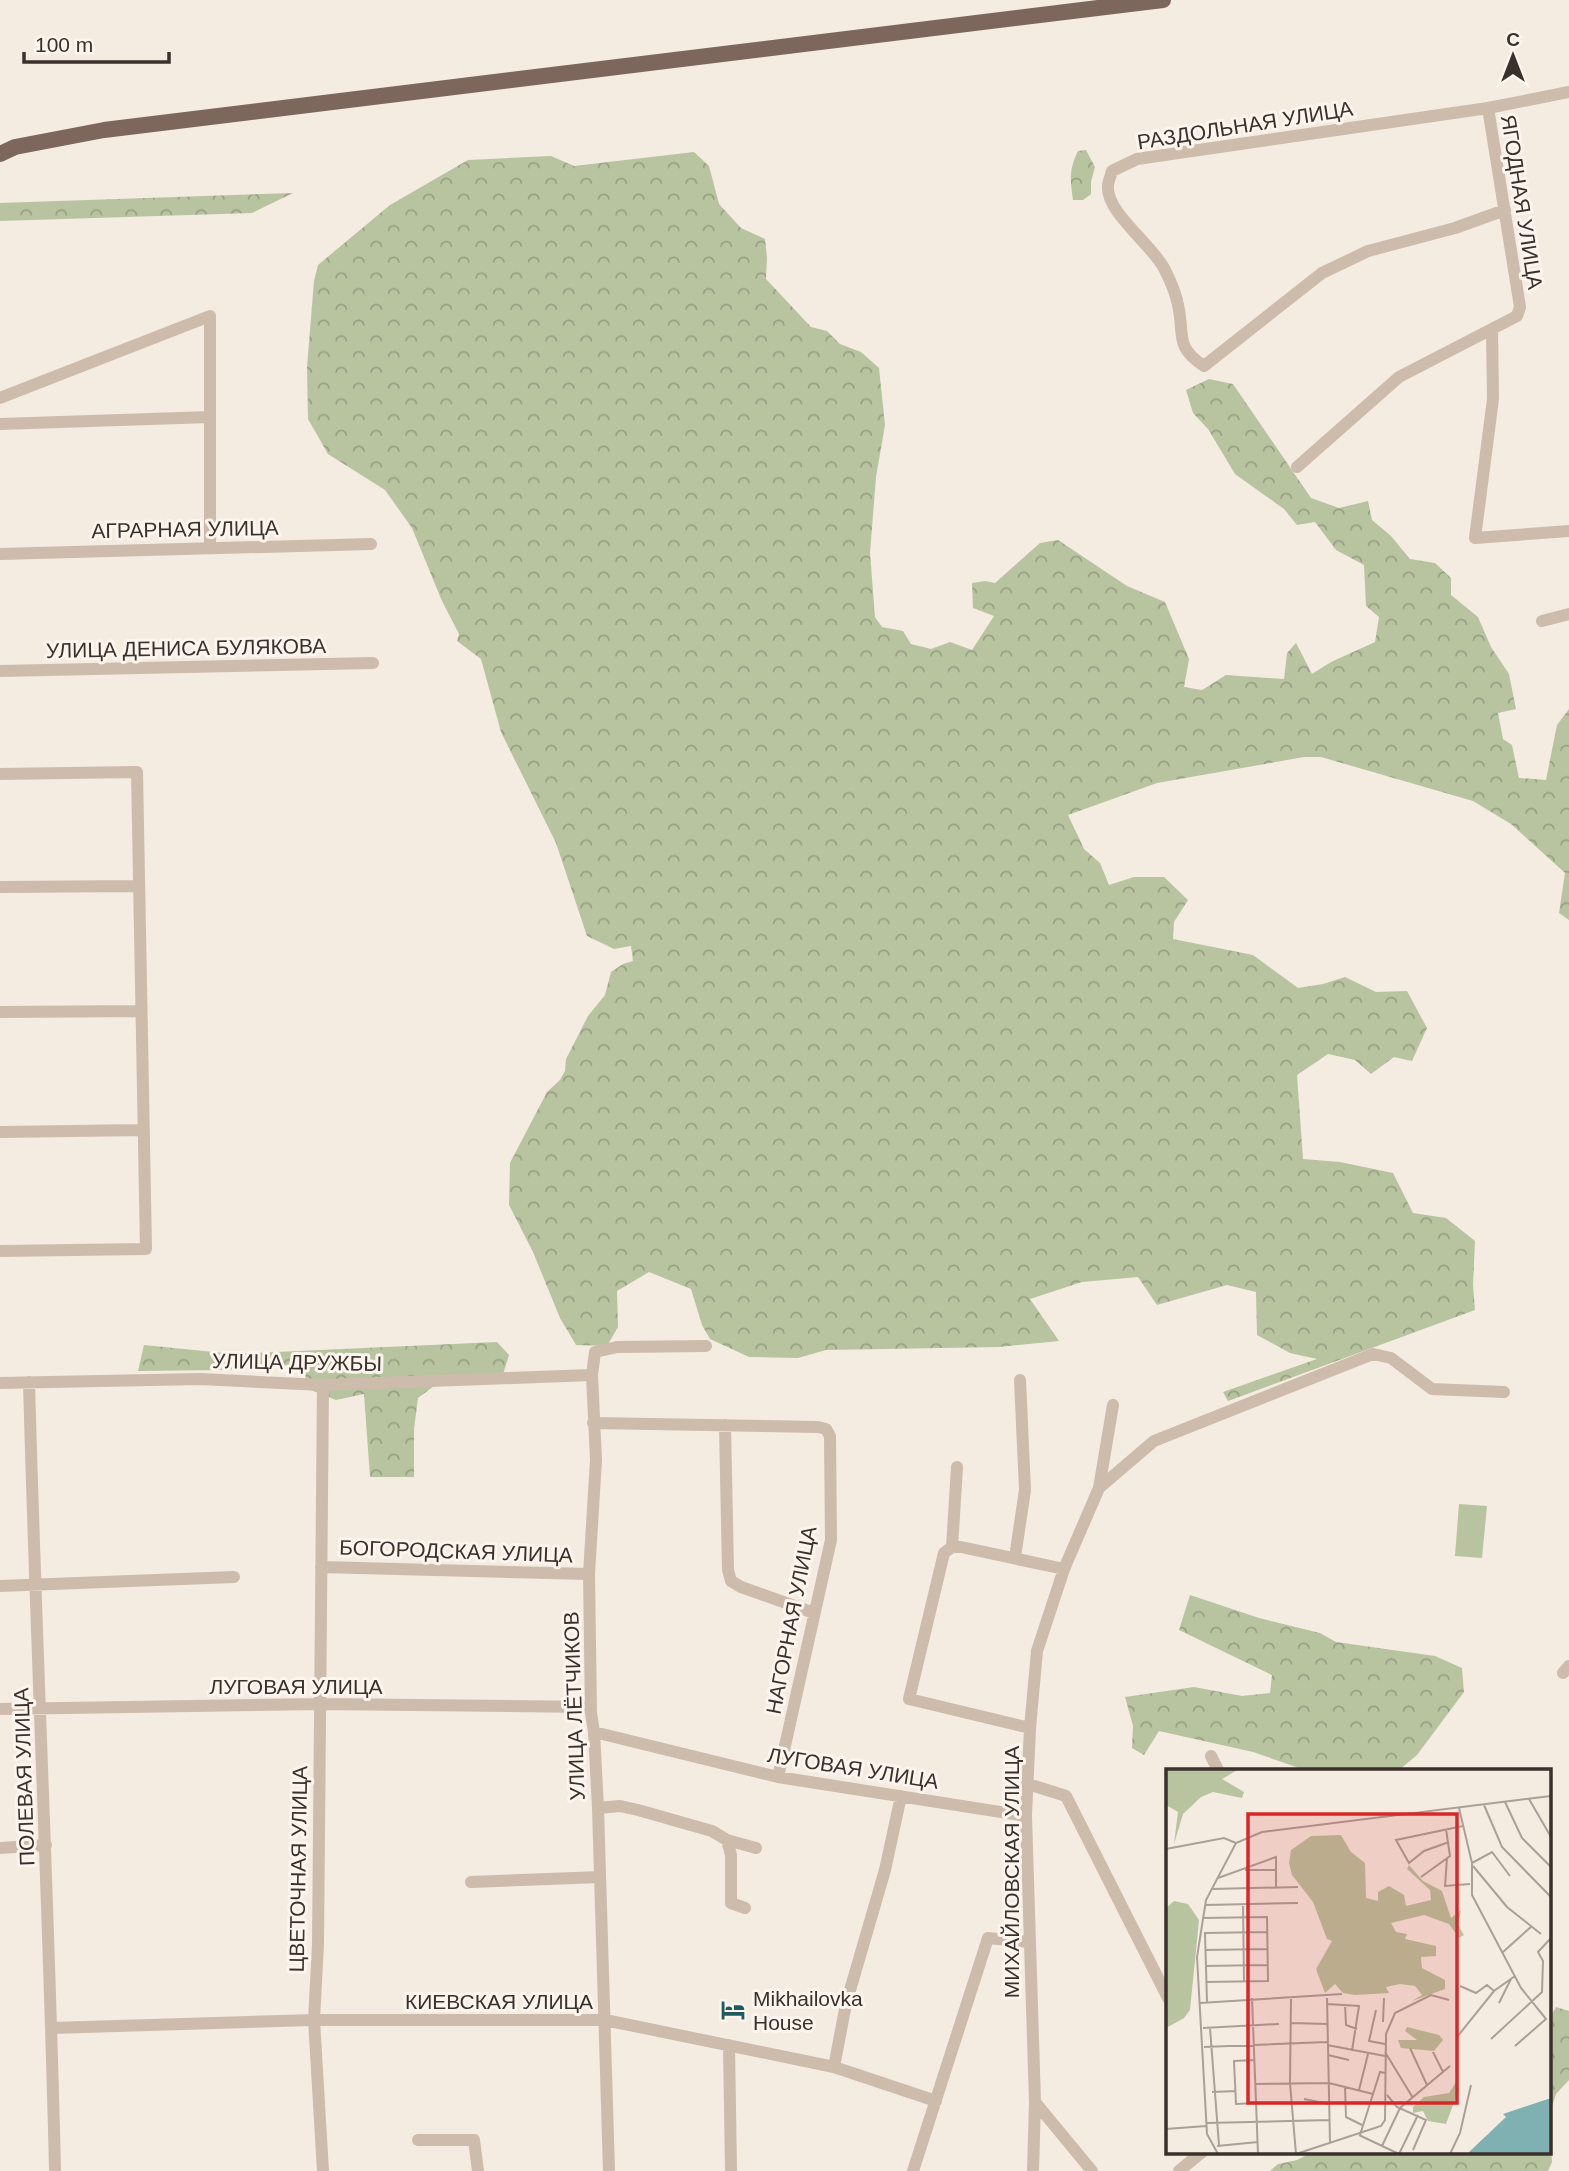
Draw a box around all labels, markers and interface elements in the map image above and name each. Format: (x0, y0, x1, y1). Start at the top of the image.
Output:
scale bar (24, 21, 170, 65)
north arrow (1478, 21, 1548, 91)
text: С (1506, 29, 1520, 50)
text: 100 m (35, 33, 93, 56)
street label: РАЗДОЛЬНАЯ УЛИЦА (1135, 97, 1355, 153)
street label: ЯГОДНАЯ УЛИЦА (1497, 113, 1547, 291)
street label: АГРАРНАЯ УЛИЦА (91, 516, 279, 542)
street label: УЛИЦА ДЕНИСА БУЛЯКОВА (46, 634, 326, 662)
street label: УЛИЦА ДРУЖБЫ (212, 1349, 382, 1375)
street label: НАГОРНАЯ УЛИЦА (761, 1524, 821, 1716)
street label: БОГОРОДСКАЯ УЛИЦА (339, 1535, 573, 1567)
street label: УЛИЦА ЛЁТЧИКОВ (559, 1611, 589, 1801)
street label: ЛУГОВАЯ УЛИЦА (209, 1675, 383, 1698)
street label: ПОЛЕВАЯ УЛИЦА (9, 1687, 39, 1867)
street label: ЛУГОВАЯ УЛИЦА (766, 1743, 940, 1793)
street label: МИХАЙЛОВСКАЯ УЛИЦА (1000, 1746, 1023, 1998)
street label: ЦВЕТОЧНАЯ УЛИЦА (285, 1766, 311, 1972)
inset map (1166, 1769, 1552, 2154)
place label: Mikhailovka House (753, 1987, 863, 2034)
street label: КИЕВСКАЯ УЛИЦА (405, 1990, 593, 2013)
hotel icon: Mikhailovka House (719, 1996, 747, 2024)

